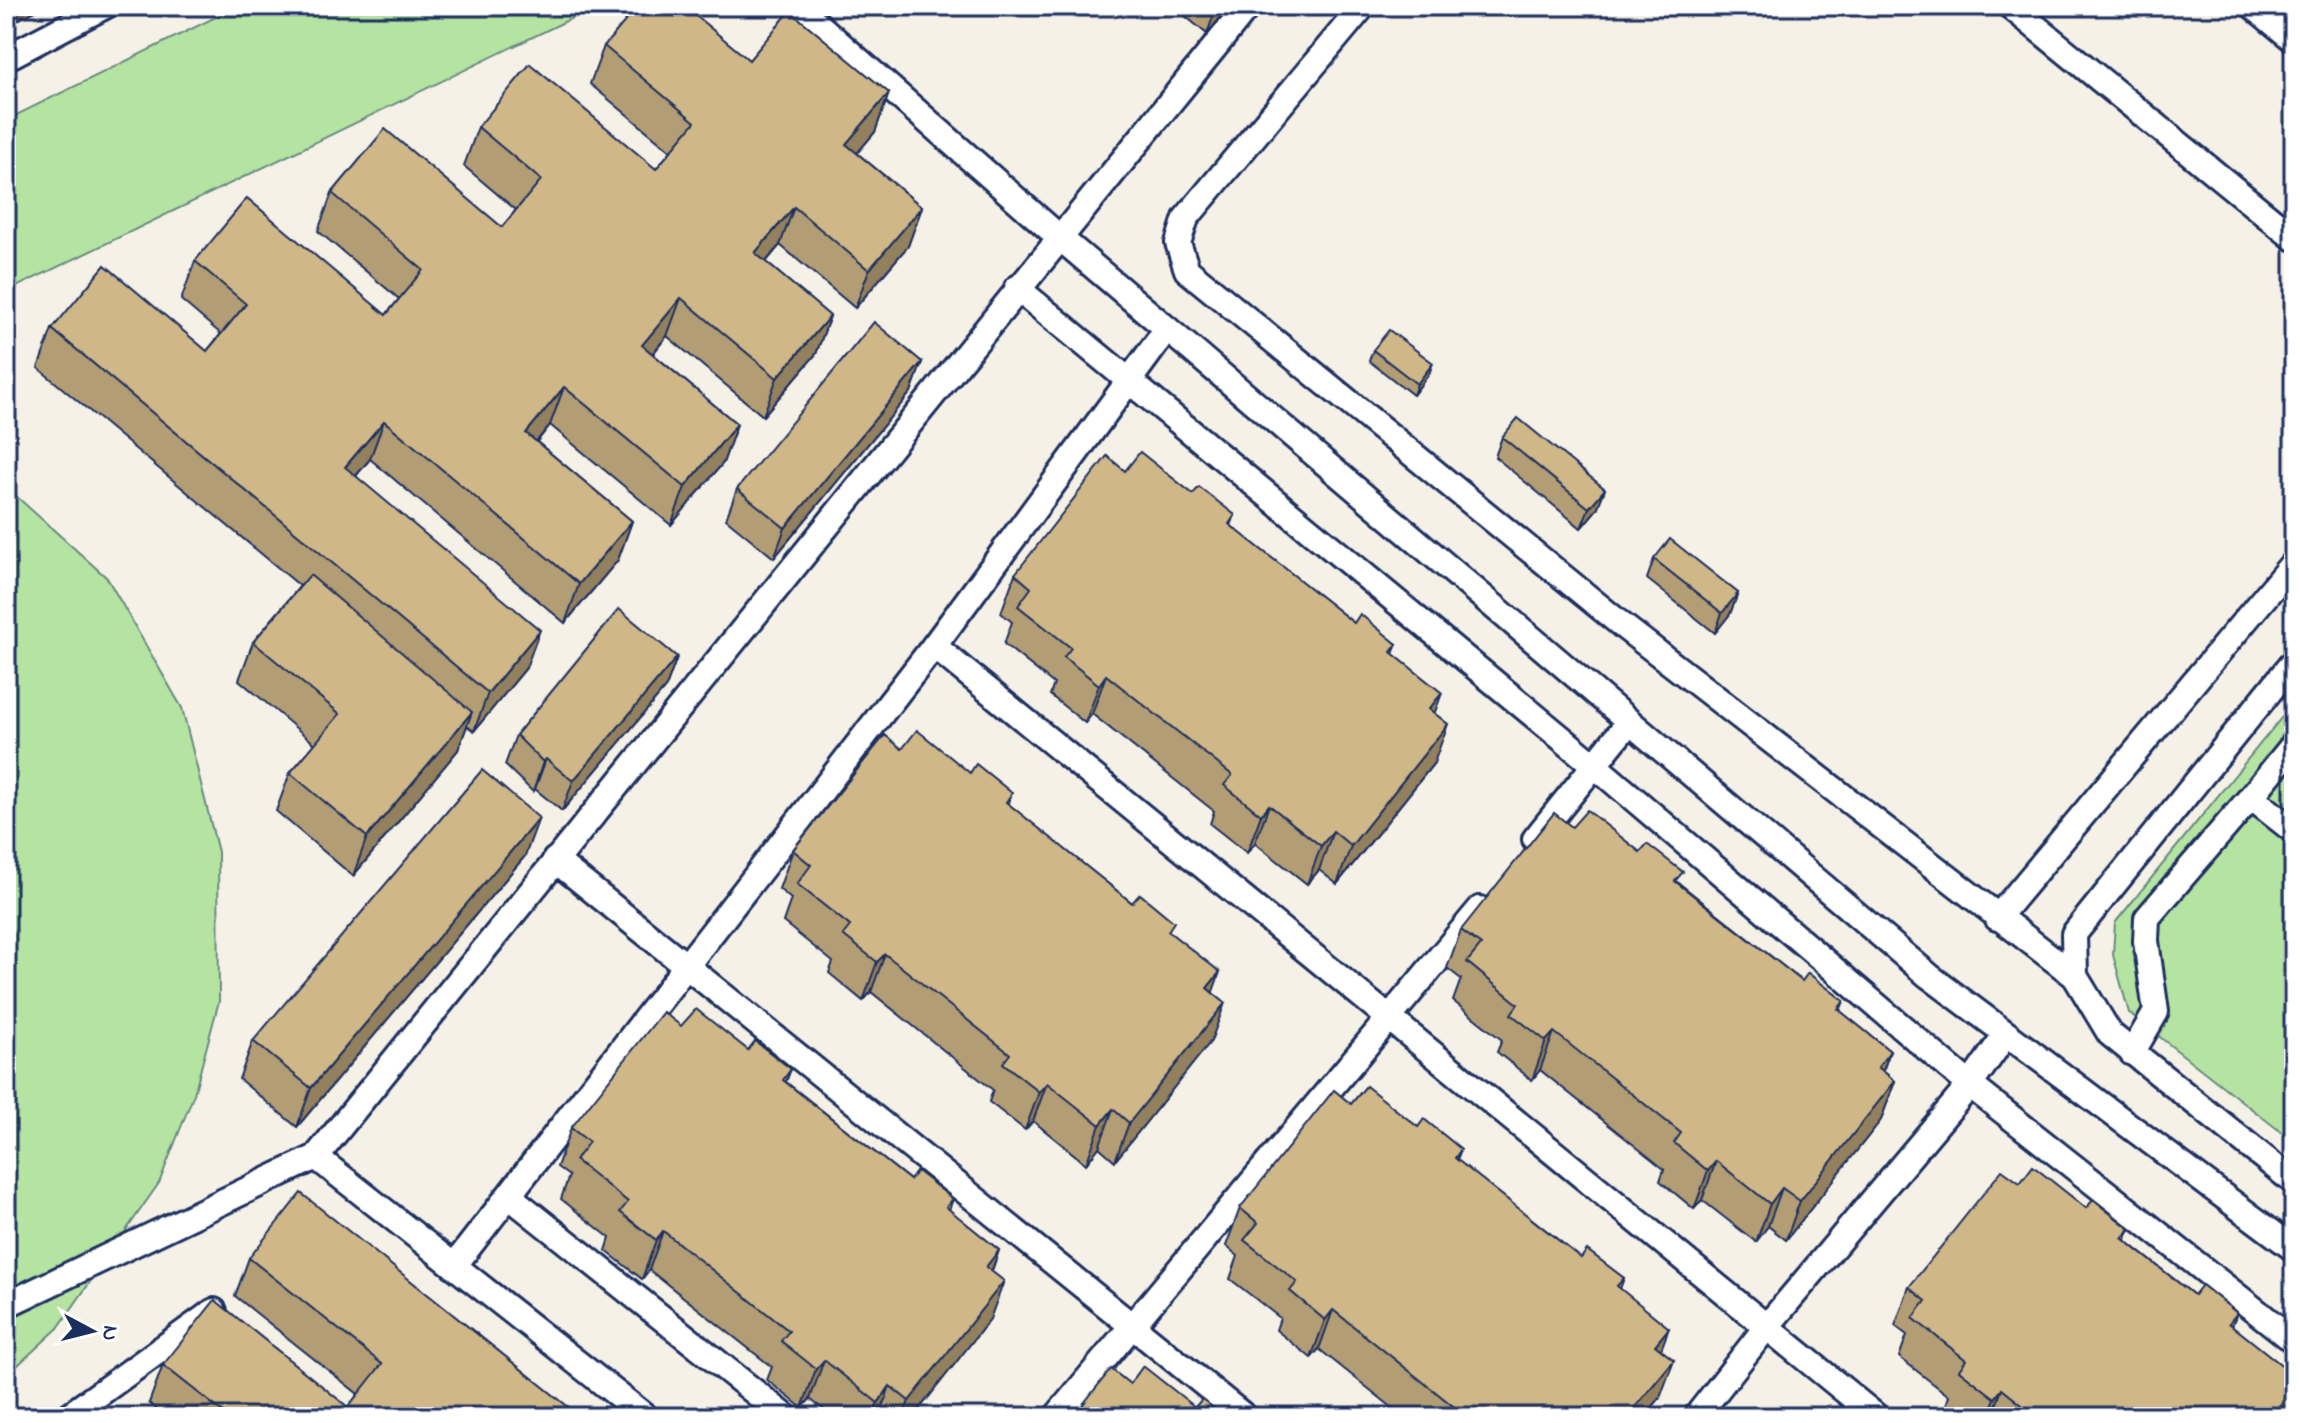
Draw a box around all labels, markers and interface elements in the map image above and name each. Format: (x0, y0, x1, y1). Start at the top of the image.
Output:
north arrow (52, 1291, 132, 1371)
text: N (92, 1324, 126, 1342)

